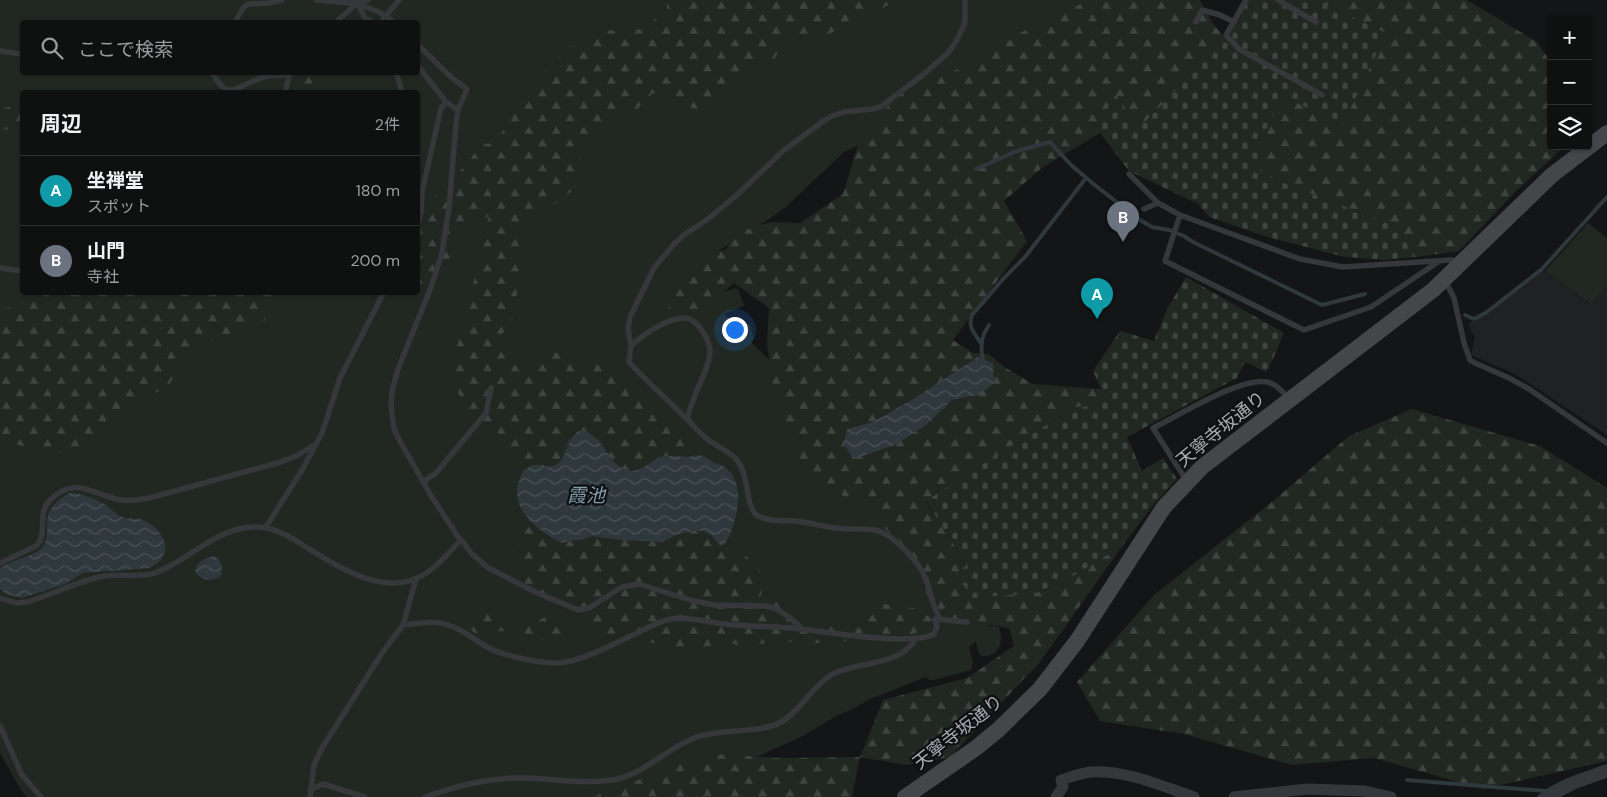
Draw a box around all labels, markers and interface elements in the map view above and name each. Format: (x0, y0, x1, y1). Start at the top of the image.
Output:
map controls (1547, 15, 1592, 150)
button: + (1547, 15, 1592, 60)
search box (20, 20, 420, 75)
icon: search (38, 34, 66, 62)
text: ここで検索 (78, 37, 173, 62)
button: − (1547, 60, 1592, 105)
button: layers (1547, 105, 1592, 150)
text: 周辺 (40, 110, 82, 138)
text: 2件 (375, 114, 400, 135)
text: 坐禅堂 (87, 168, 144, 193)
text: A (50, 180, 62, 201)
text: 180 m (356, 180, 400, 201)
text: スポット (87, 196, 151, 217)
pin: B (1107, 201, 1139, 242)
text: 山門 (87, 238, 125, 263)
text: B (51, 250, 61, 271)
text: 200 m (351, 250, 400, 271)
text: 寺社 (87, 266, 119, 287)
pin: A (1081, 278, 1113, 319)
your location (722, 317, 748, 343)
street label: 天寧寺坂通り (1171, 386, 1271, 472)
water label: 霞池 (567, 483, 607, 508)
street label: 天寧寺坂通り (908, 689, 1008, 775)

